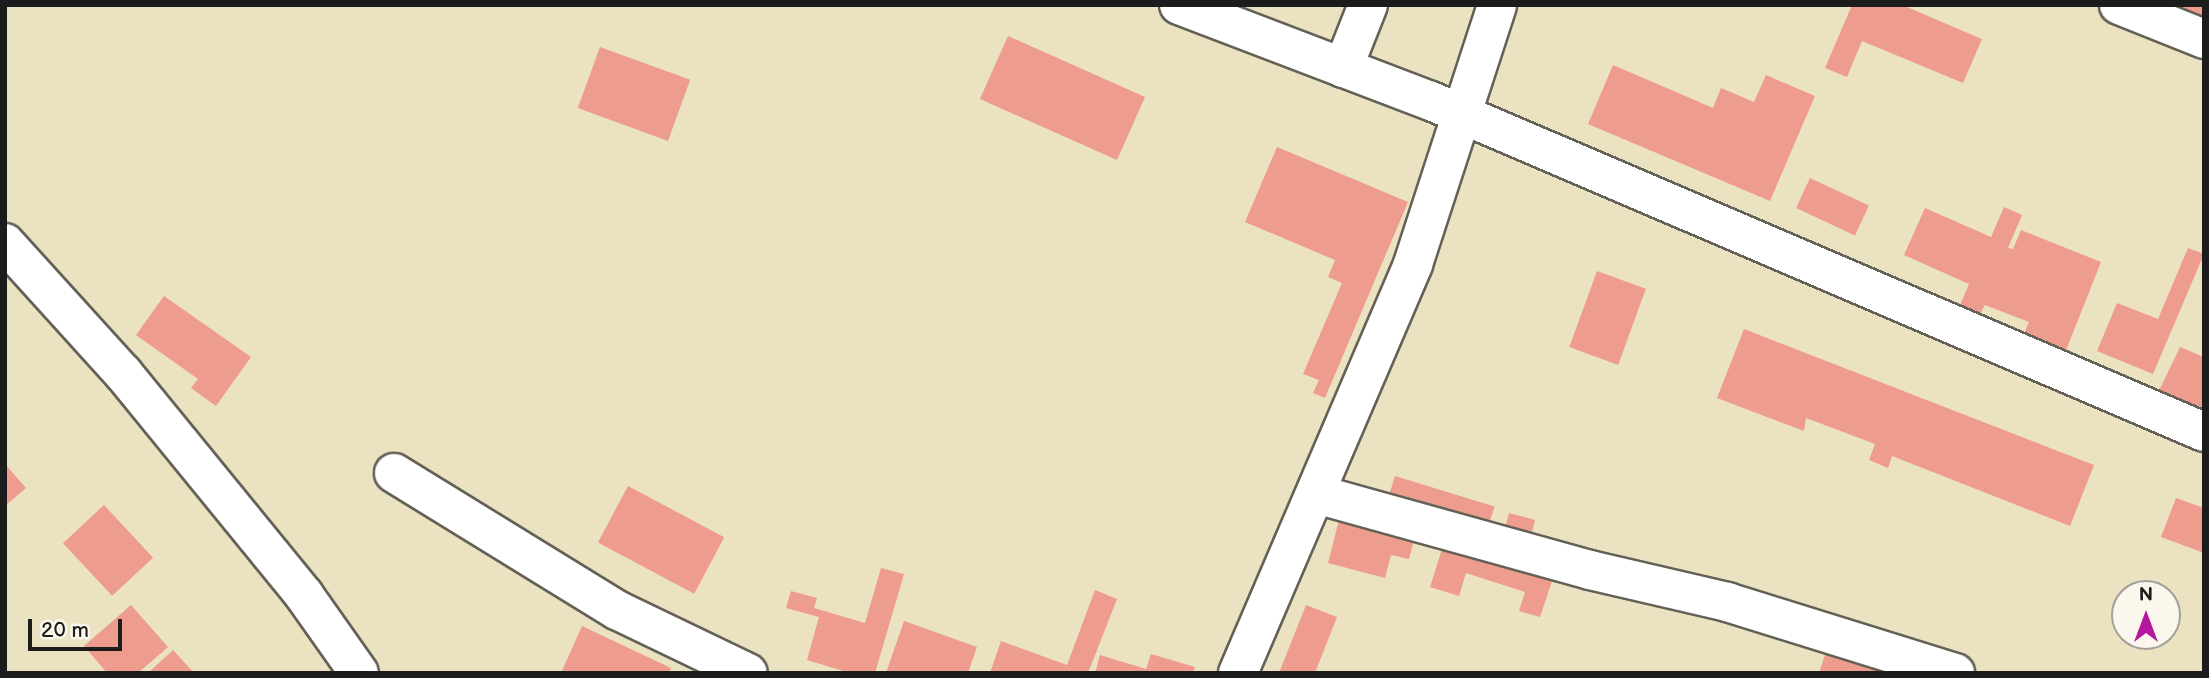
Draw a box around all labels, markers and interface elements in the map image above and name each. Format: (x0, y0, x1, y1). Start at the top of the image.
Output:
north arrow (2111, 580, 2181, 650)
text: N (2139, 584, 2153, 607)
scale bar (32, 604, 126, 648)
text: 20 m (41, 618, 89, 643)

